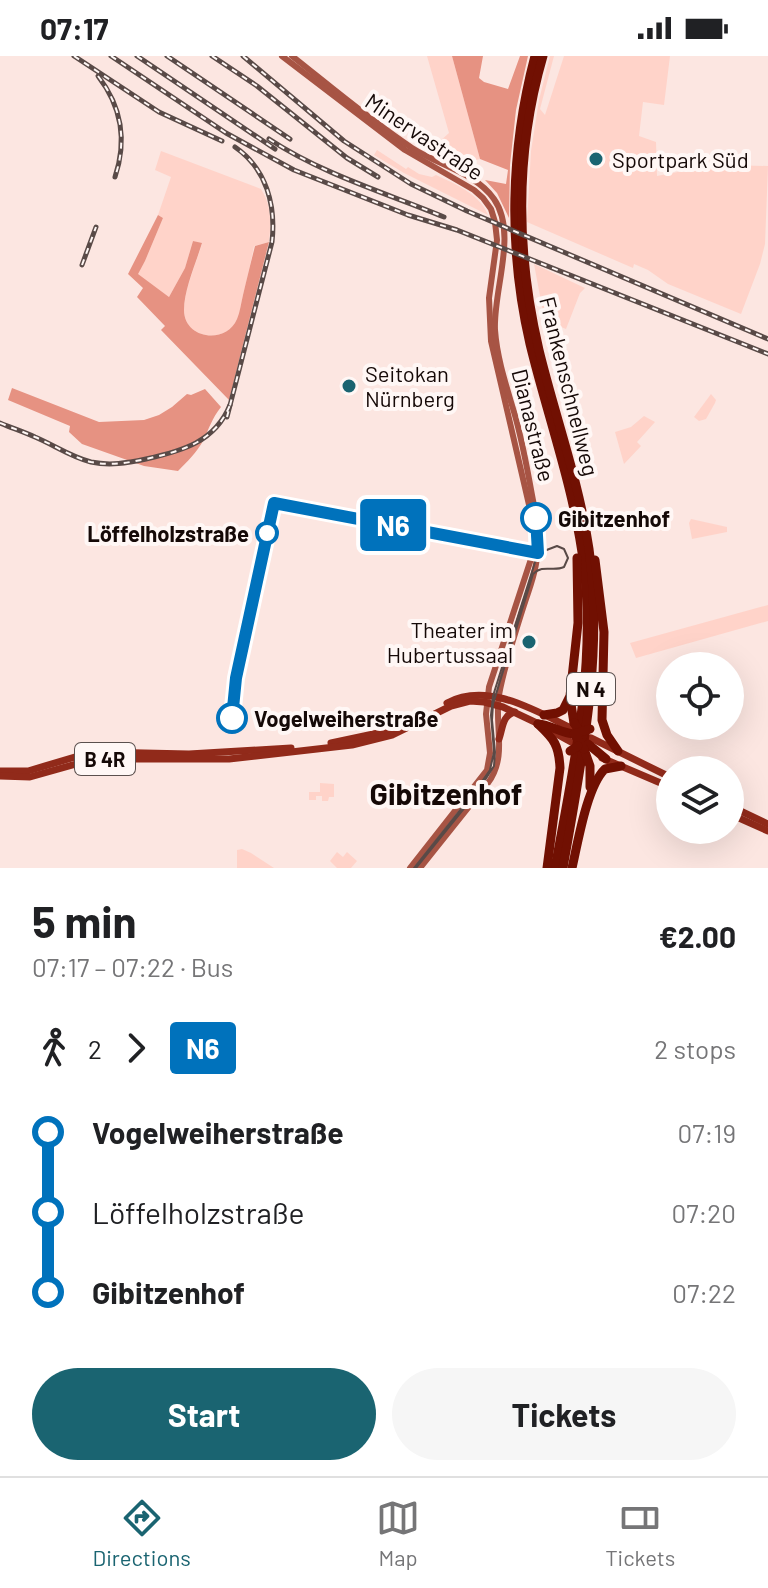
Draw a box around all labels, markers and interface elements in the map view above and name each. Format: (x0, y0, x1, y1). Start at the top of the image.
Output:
text: 07:17 (40, 10, 108, 46)
street label: Minervastraße (361, 87, 489, 185)
place label: Sportpark Süd (612, 146, 749, 172)
marker: Sportpark Süd (587, 150, 605, 168)
street label: Frankenschnellweg (535, 294, 605, 478)
place label: Seitokan Nürnberg (365, 360, 455, 411)
street label: Dianastraße (507, 366, 561, 484)
marker: Seitokan Nürnberg (340, 377, 358, 395)
line badge: N6 (357, 499, 429, 551)
marker: Gibitzenhof (521, 503, 551, 533)
place label: Gibitzenhof (558, 505, 670, 531)
text: N6 (376, 508, 410, 542)
place label: Löffelholzstraße (87, 520, 249, 546)
marker: Löffelholzstraße (256, 522, 278, 544)
place label: Theater im Hubertussaal (387, 616, 513, 667)
marker: Theater im Hubertussaal (520, 633, 538, 651)
map controls (656, 652, 744, 844)
button: locate (656, 652, 744, 740)
road number: N 4 (567, 673, 615, 705)
marker: Vogelweiherstraße (217, 703, 247, 733)
place label: Vogelweiherstraße (254, 705, 438, 731)
road number: B 4R (75, 743, 135, 775)
button: layers (656, 756, 744, 844)
district label: Gibitzenhof (370, 775, 522, 811)
text: 5 min (32, 894, 137, 947)
text: €2.00 (659, 918, 736, 954)
text: 07:17 – 07:22 · Bus (32, 951, 233, 982)
icon: walk (32, 1026, 76, 1070)
icon: forward (114, 1026, 158, 1070)
text: N6 (186, 1031, 220, 1065)
text: 2 (88, 1033, 102, 1064)
text: 2 stops (654, 1033, 736, 1064)
text: Vogelweiherstraße (92, 1114, 344, 1150)
text: 07:19 (678, 1117, 736, 1148)
text: Löffelholzstraße (92, 1194, 305, 1230)
text: 07:20 (672, 1197, 736, 1228)
text: Gibitzenhof (92, 1274, 245, 1310)
text: 07:22 (672, 1277, 736, 1308)
button: Start (32, 1368, 376, 1460)
button: Tickets (392, 1368, 736, 1460)
tab: Directions (93, 1496, 191, 1570)
tab: Map (376, 1496, 420, 1570)
tab: Tickets (605, 1496, 675, 1570)

